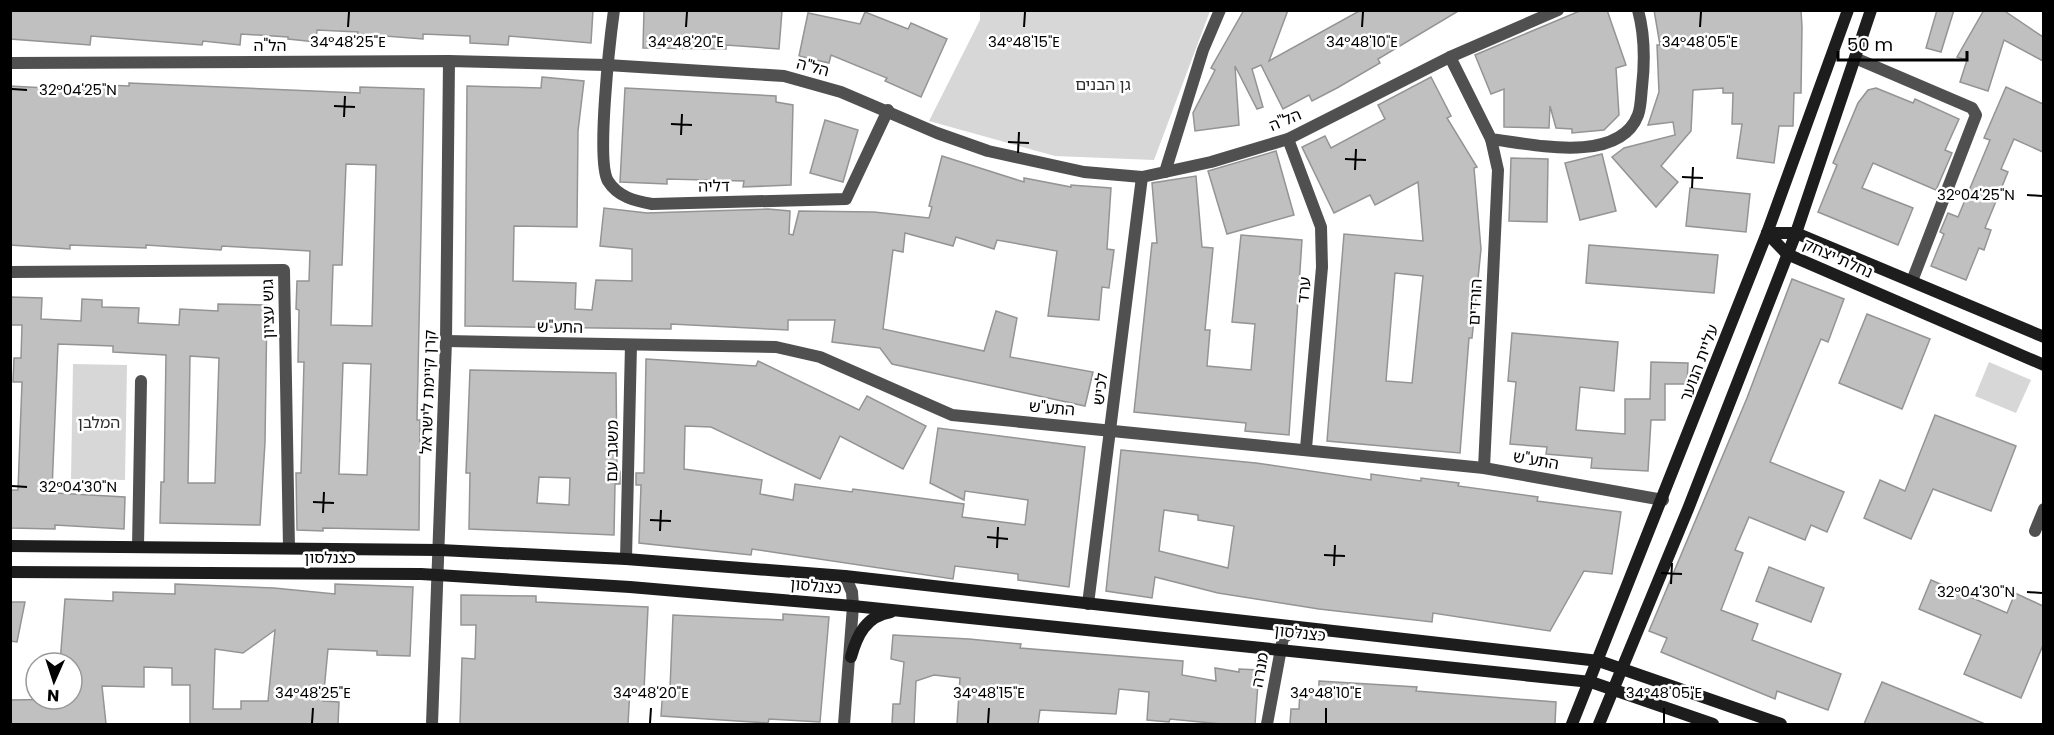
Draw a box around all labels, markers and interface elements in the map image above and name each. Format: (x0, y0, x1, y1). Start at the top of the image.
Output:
scale bar (1838, 24, 1967, 62)
text: 34°48'25"E (310, 31, 386, 52)
text: 34°48'20"E (648, 31, 724, 52)
text: 34°48'15"E (988, 31, 1060, 52)
text: 34°48'10"E (1326, 31, 1398, 52)
text: 34°48'05"E (1662, 31, 1738, 52)
text: 50 m (1847, 32, 1893, 57)
street label: הל"ה (253, 34, 287, 57)
street label: הל"ה (794, 52, 832, 82)
park label: גן הבנים (1075, 73, 1131, 96)
text: 32°04'25"N (39, 79, 117, 100)
street label: הל"ה (1265, 103, 1305, 137)
street label: דליה (698, 174, 730, 198)
text: 32°04'25"N (1937, 184, 2015, 205)
street label: נחלת יצחק (1799, 232, 1877, 284)
street label: ערד (1291, 276, 1317, 304)
street label: הורדים (1462, 278, 1488, 326)
street label: גוש עציון (256, 279, 280, 339)
street label: התע"ש (537, 315, 583, 339)
street label: עליית הנוער (1674, 321, 1724, 405)
street label: קרן קיימת לישראל (414, 329, 442, 455)
street label: לכיש (1087, 371, 1113, 407)
street label: התע"ש (1028, 395, 1076, 421)
park label: המלבן (78, 411, 120, 434)
street label: משגב עם (600, 420, 624, 482)
street label: התע"ש (1511, 445, 1561, 475)
text: 32°04'30"N (39, 476, 117, 497)
street label: כצנלסון (304, 546, 356, 569)
street label: כצנלסון (789, 572, 843, 600)
text: 32°04'30"N (1937, 581, 2015, 602)
street label: כצנלסון (1273, 619, 1327, 647)
north arrow (24, 651, 84, 711)
street label: מנרה (1246, 651, 1274, 689)
text: 34°48'25"E (275, 682, 351, 703)
text: 34°48'20"E (613, 682, 689, 703)
text: 34°48'15"E (953, 682, 1025, 703)
text: 34°48'10"E (1290, 682, 1362, 703)
text: 34°48'05"E (1626, 682, 1702, 703)
text: N (47, 684, 60, 707)

